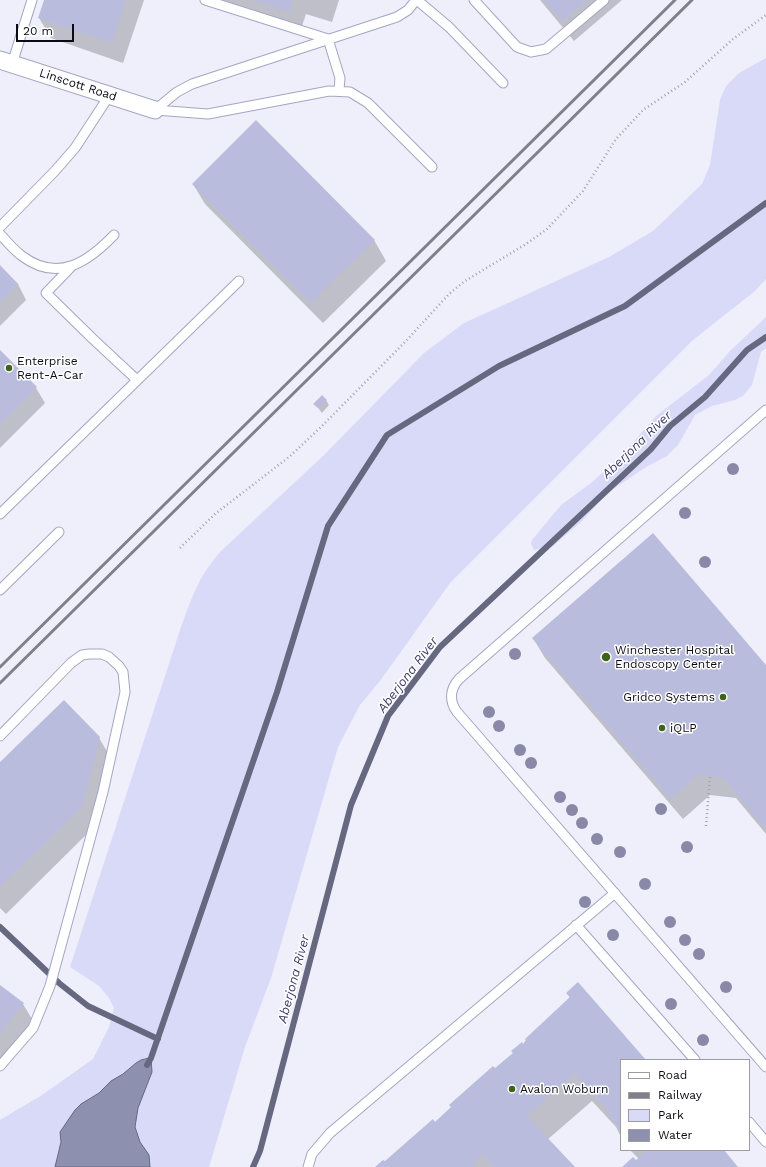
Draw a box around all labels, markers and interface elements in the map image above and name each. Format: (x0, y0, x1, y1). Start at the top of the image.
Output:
scale bar (18, 16, 76, 42)
text: 20 m (23, 24, 53, 38)
street label: Linscott Road (37, 66, 119, 104)
place label: Enterprise Rent-A-Car (17, 354, 84, 382)
marker: Enterprise Rent-A-Car (4, 363, 14, 373)
water label: Aberjona River (599, 408, 675, 482)
water label: Aberjona River (374, 634, 442, 716)
place label: Winchester Hospital Endoscopy Center (615, 643, 734, 671)
marker: Winchester Hospital Endoscopy Center (600, 651, 612, 663)
place label: Gridco Systems (623, 690, 715, 704)
marker: Gridco Systems (718, 692, 728, 702)
place label: iQLP (670, 721, 697, 735)
marker: iQLP (657, 723, 667, 733)
water label: Aberjona River (275, 933, 313, 1025)
legend (620, 1059, 750, 1151)
text: Road (658, 1068, 687, 1082)
place label: Avalon Woburn (520, 1082, 608, 1096)
marker: Avalon Woburn (507, 1084, 517, 1094)
text: Railway (658, 1088, 702, 1102)
text: Park (658, 1108, 684, 1122)
text: Water (658, 1128, 692, 1142)

